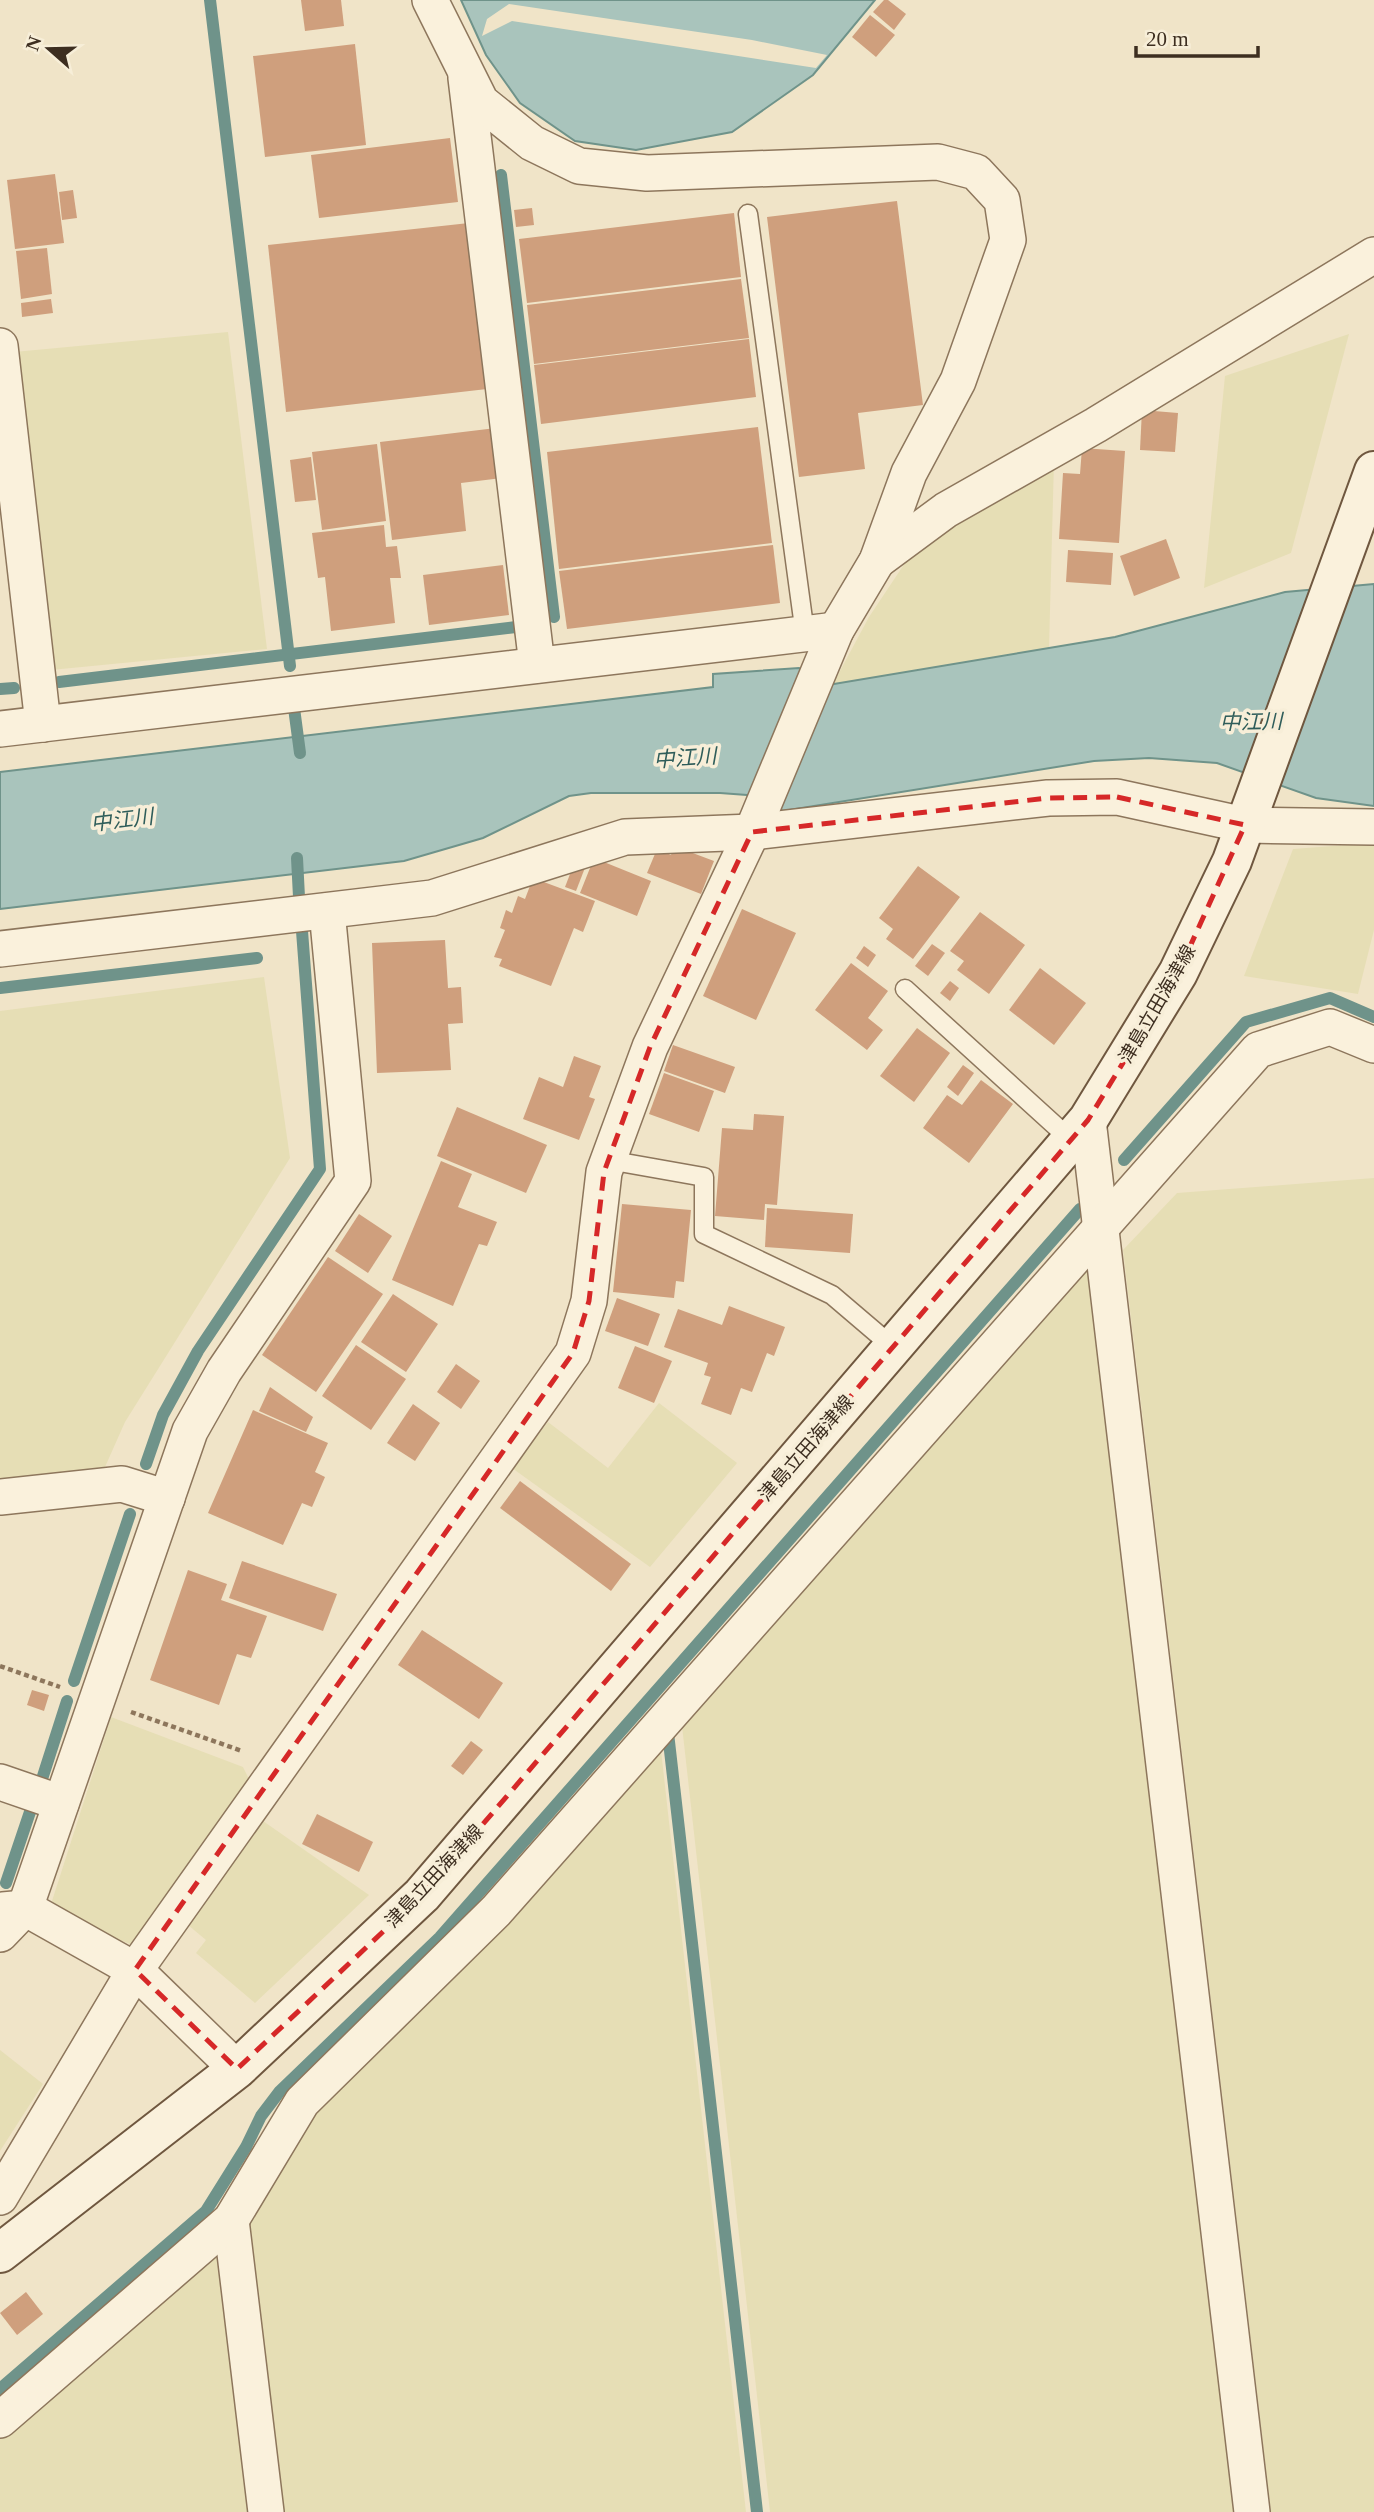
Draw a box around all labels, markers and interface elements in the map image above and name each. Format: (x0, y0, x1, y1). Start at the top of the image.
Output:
north arrow (14, 14, 84, 84)
scale bar (1136, 14, 1258, 58)
text: 20 m (1146, 27, 1189, 51)
text: N (21, 33, 46, 53)
water label: 中江川 (1219, 709, 1285, 735)
water label: 中江川 (653, 744, 719, 772)
water label: 中江川 (89, 804, 157, 836)
street label: 津島立田海津線 (1115, 941, 1199, 1067)
street label: 津島立田海津線 (754, 1391, 858, 1505)
street label: 津島立田海津線 (381, 1820, 487, 1932)

